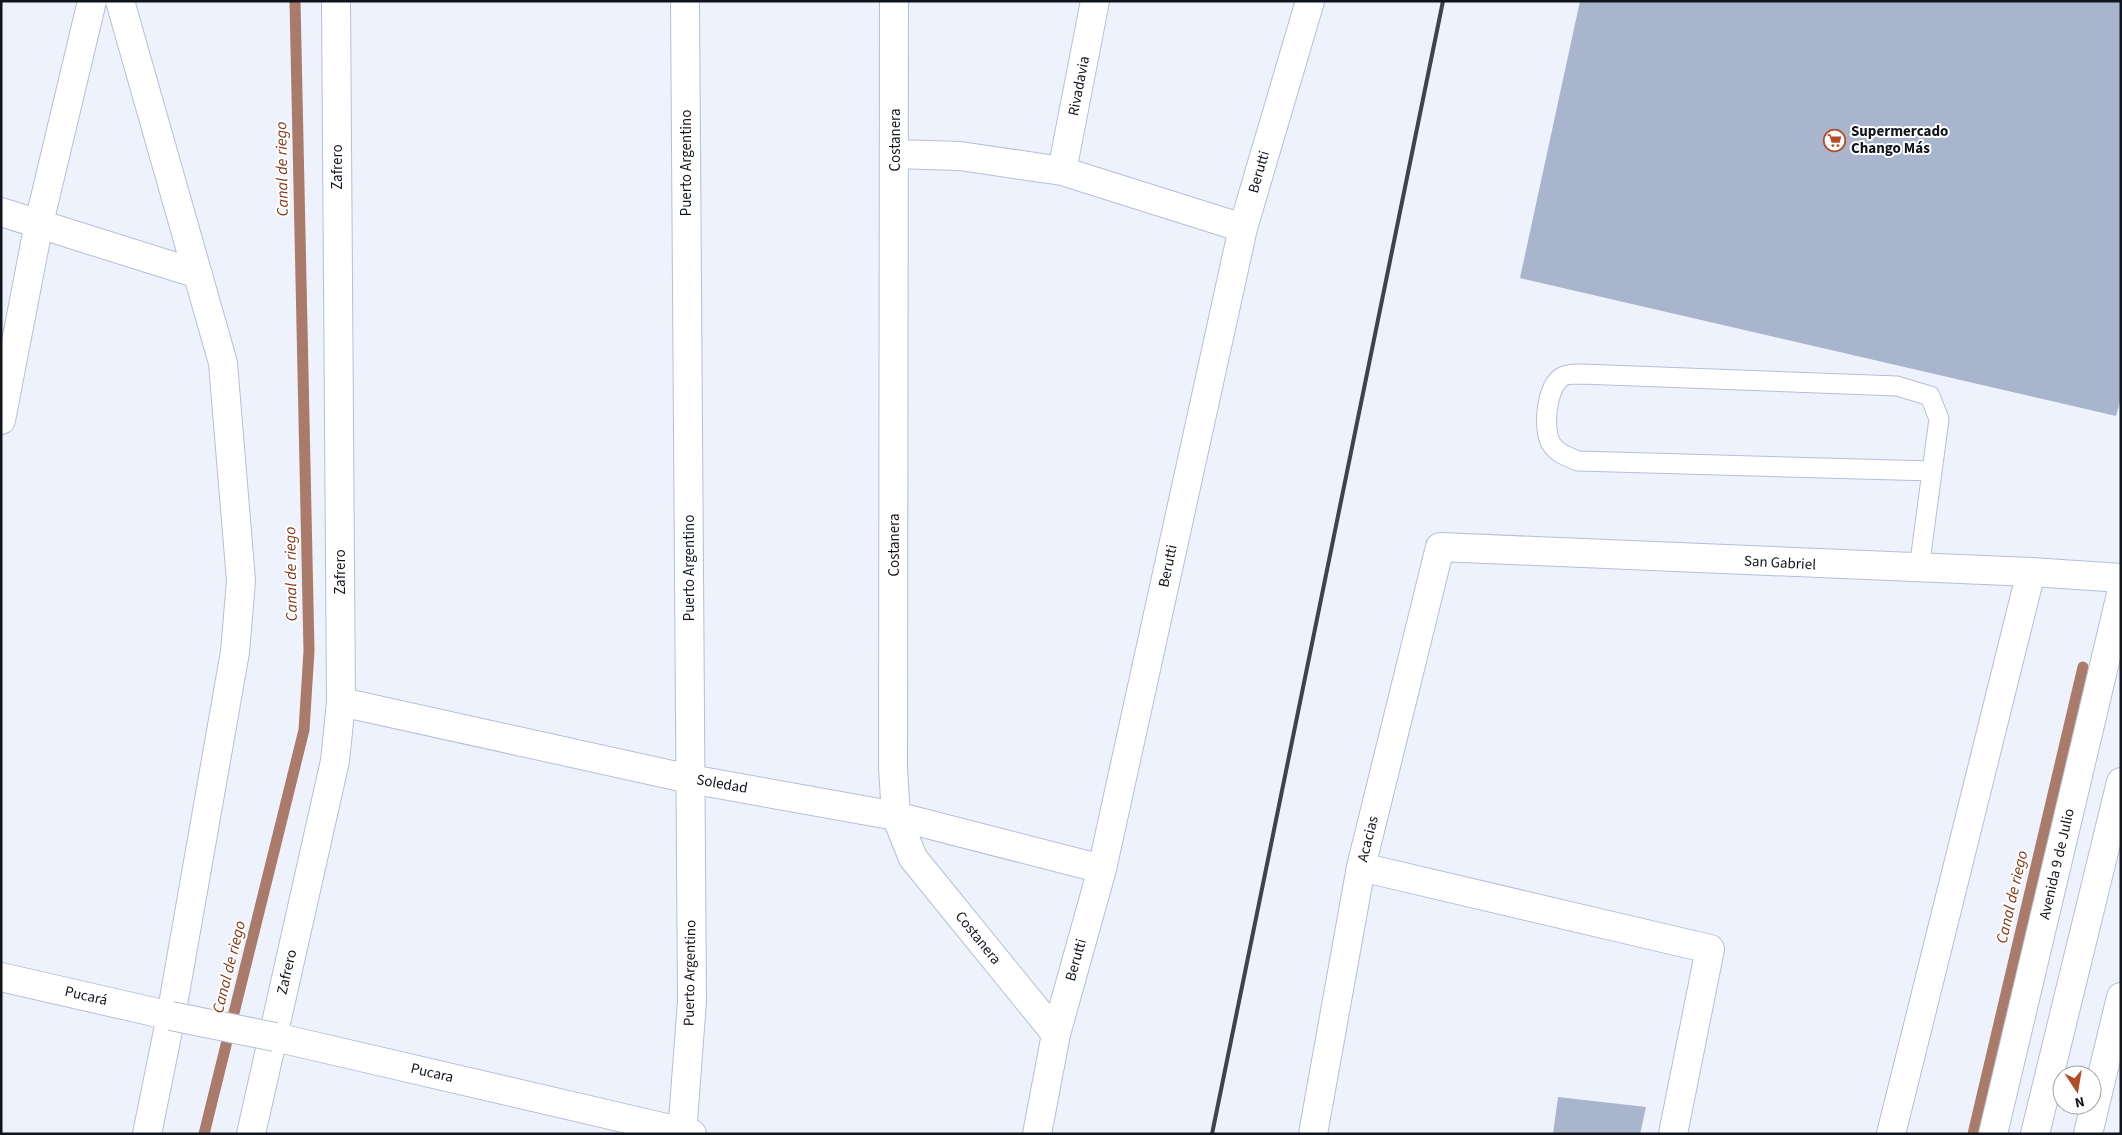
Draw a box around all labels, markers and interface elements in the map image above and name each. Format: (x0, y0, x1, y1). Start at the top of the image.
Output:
street label: Rivadavia (1063, 54, 1095, 118)
street label: Costanera (885, 108, 906, 172)
street label: Puerto Argentino (676, 110, 697, 216)
place label: Supermercado Chango Más (1851, 121, 1948, 159)
water label: Canal de riego (270, 122, 294, 216)
supermarket icon: Supermercado Chango Más (1823, 128, 1847, 152)
street label: Zafrero (327, 144, 348, 190)
street label: Berutti (1243, 148, 1275, 196)
street label: Costanera (884, 513, 905, 577)
street label: Puerto Argentino (679, 515, 700, 621)
water label: Canal de riego (279, 527, 303, 621)
street label: Berutti (1153, 543, 1183, 589)
street label: Zafrero (330, 549, 351, 595)
street label: San Gabriel (1743, 551, 1817, 575)
street label: Soledad (695, 769, 749, 799)
street label: Avenida 9 de Julio (2034, 806, 2080, 922)
street label: Acacias (1352, 814, 1384, 864)
water label: Canal de riego (1991, 848, 2033, 946)
street label: Costanera (950, 907, 1006, 969)
water label: Canal de riego (207, 918, 251, 1016)
street label: Puerto Argentino (679, 920, 701, 1026)
street label: Berutti (1060, 936, 1092, 984)
street label: Zafrero (272, 947, 302, 997)
street label: Pucará (63, 981, 109, 1011)
street label: Pucara (409, 1058, 455, 1088)
north arrow (2052, 1065, 2102, 1115)
text: N (2073, 1091, 2086, 1112)

